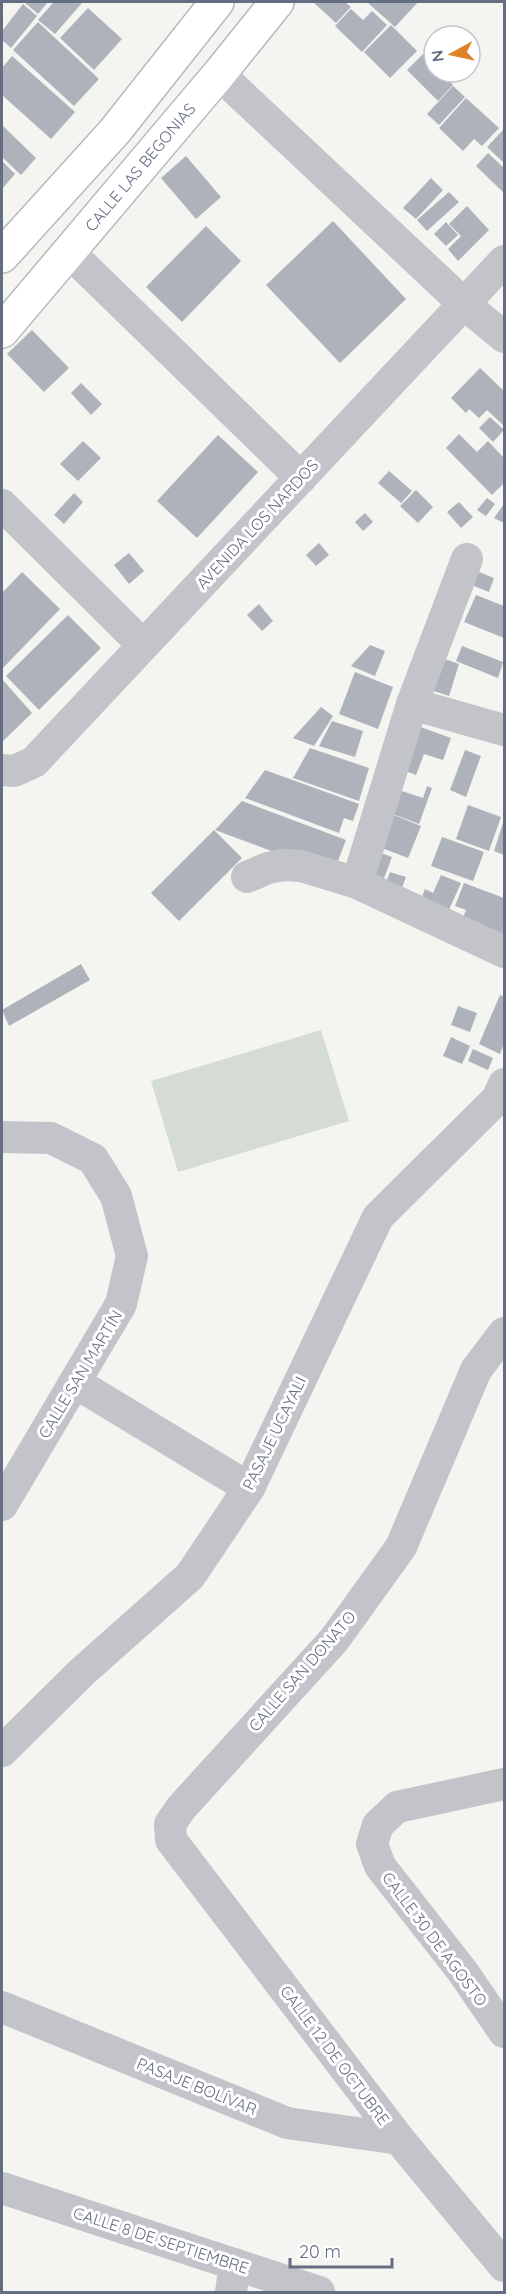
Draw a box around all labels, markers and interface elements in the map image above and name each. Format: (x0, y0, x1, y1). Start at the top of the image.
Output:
north arrow (422, 24, 482, 84)
text: N (426, 49, 448, 63)
street label: CALLE LAS BEGONIAS (80, 99, 200, 235)
street label: AVENIDA LOS NARDOS (192, 455, 322, 593)
street label: CALLE SAN MARTÍN (34, 1306, 126, 1442)
street label: PASAJE UCAYALI (238, 1373, 310, 1493)
street label: CALLE SAN DONATO (244, 1607, 360, 1735)
street label: CALLE 30 DE AGOSTO (378, 1868, 492, 2010)
street label: CALLE 12 DE OCTUBRE (276, 1981, 394, 2129)
street label: PASAJE BOLÍVAR (134, 2053, 260, 2119)
street label: CALLE 8 DE SEPTIEMBRE (71, 2202, 251, 2278)
scale bar (290, 2231, 392, 2269)
text: 20 m (299, 2240, 341, 2263)

